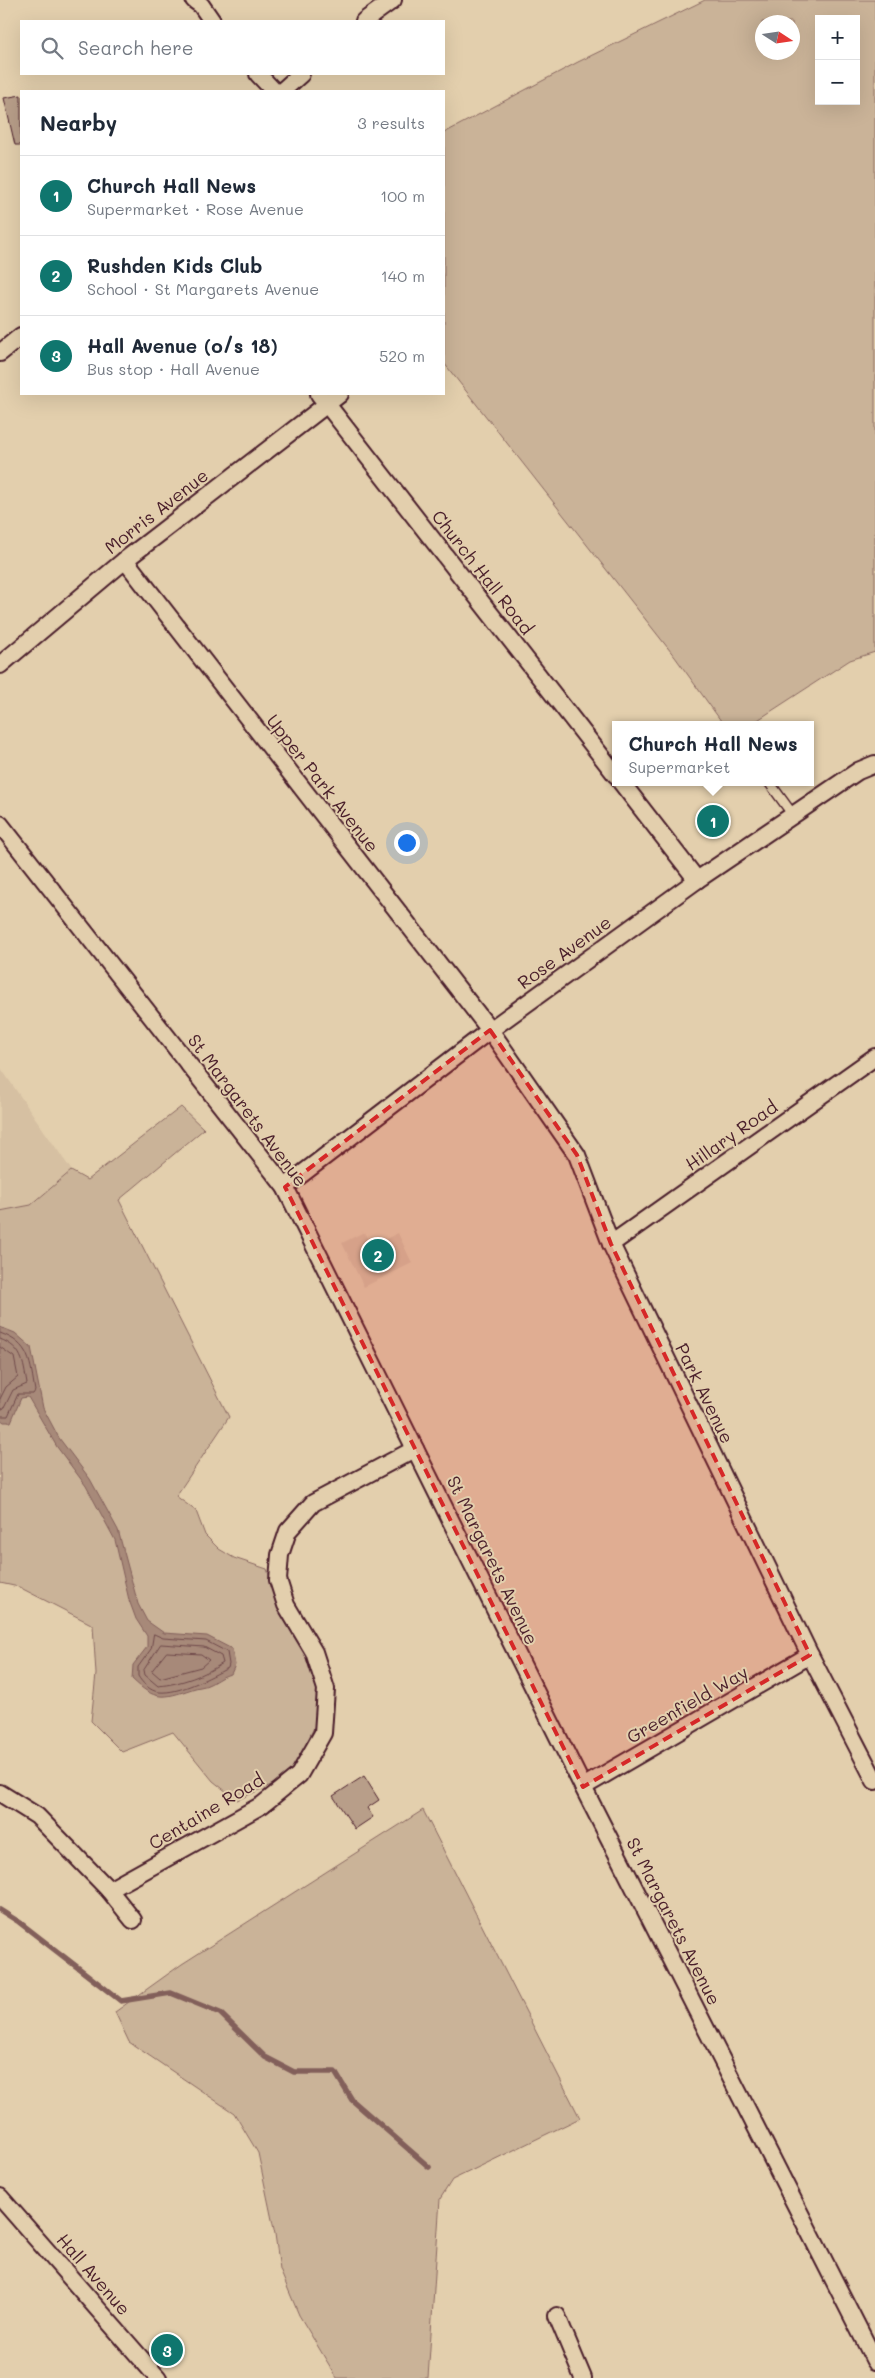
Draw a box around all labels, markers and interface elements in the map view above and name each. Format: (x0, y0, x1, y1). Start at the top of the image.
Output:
north arrow (755, 15, 800, 60)
map controls (815, 15, 860, 105)
button: + (815, 15, 860, 60)
search box (20, 20, 445, 75)
icon: search (38, 34, 66, 62)
text: Search here (78, 35, 194, 60)
button: − (815, 60, 860, 105)
text: Nearby (40, 109, 117, 136)
text: 3 results (357, 112, 425, 133)
text: Church Hall News (87, 173, 256, 198)
text: 1 (52, 185, 60, 206)
text: 100 m (380, 185, 425, 206)
text: Supermarket · Rose Avenue (87, 198, 304, 219)
text: Rushden Kids Club (87, 253, 262, 278)
text: 2 (52, 265, 60, 286)
text: 140 m (381, 265, 425, 286)
text: School · St Margarets Avenue (87, 278, 319, 299)
text: Hall Avenue (o/s 18) (87, 333, 278, 358)
text: 3 (51, 345, 61, 366)
text: 520 m (379, 345, 425, 366)
text: Bus stop · Hall Avenue (87, 358, 260, 379)
street label: Morris Avenue (99, 463, 213, 559)
street label: Church Hall Road (427, 505, 539, 639)
street label: Upper Park Avenue (262, 709, 384, 857)
popup (612, 721, 814, 786)
text: Church Hall News (628, 731, 798, 756)
text: Supermarket (628, 756, 730, 777)
pin: 1 (697, 802, 729, 840)
your location (394, 830, 420, 856)
street label: Rose Avenue (512, 910, 616, 994)
street label: St Margarets Avenue (183, 1029, 313, 1191)
street label: Hillary Road (680, 1094, 782, 1176)
pin: 2 (362, 1236, 394, 1274)
street label: Park Avenue (670, 1339, 740, 1447)
street label: St Margarets Avenue (442, 1472, 544, 1648)
street label: Greenfield Way (622, 1660, 752, 1748)
street label: Centaine Road (144, 1767, 268, 1855)
street label: St Margarets Avenue (621, 1833, 727, 2009)
street label: Hall Avenue (52, 2228, 136, 2320)
pin: 3 (151, 2331, 183, 2369)

